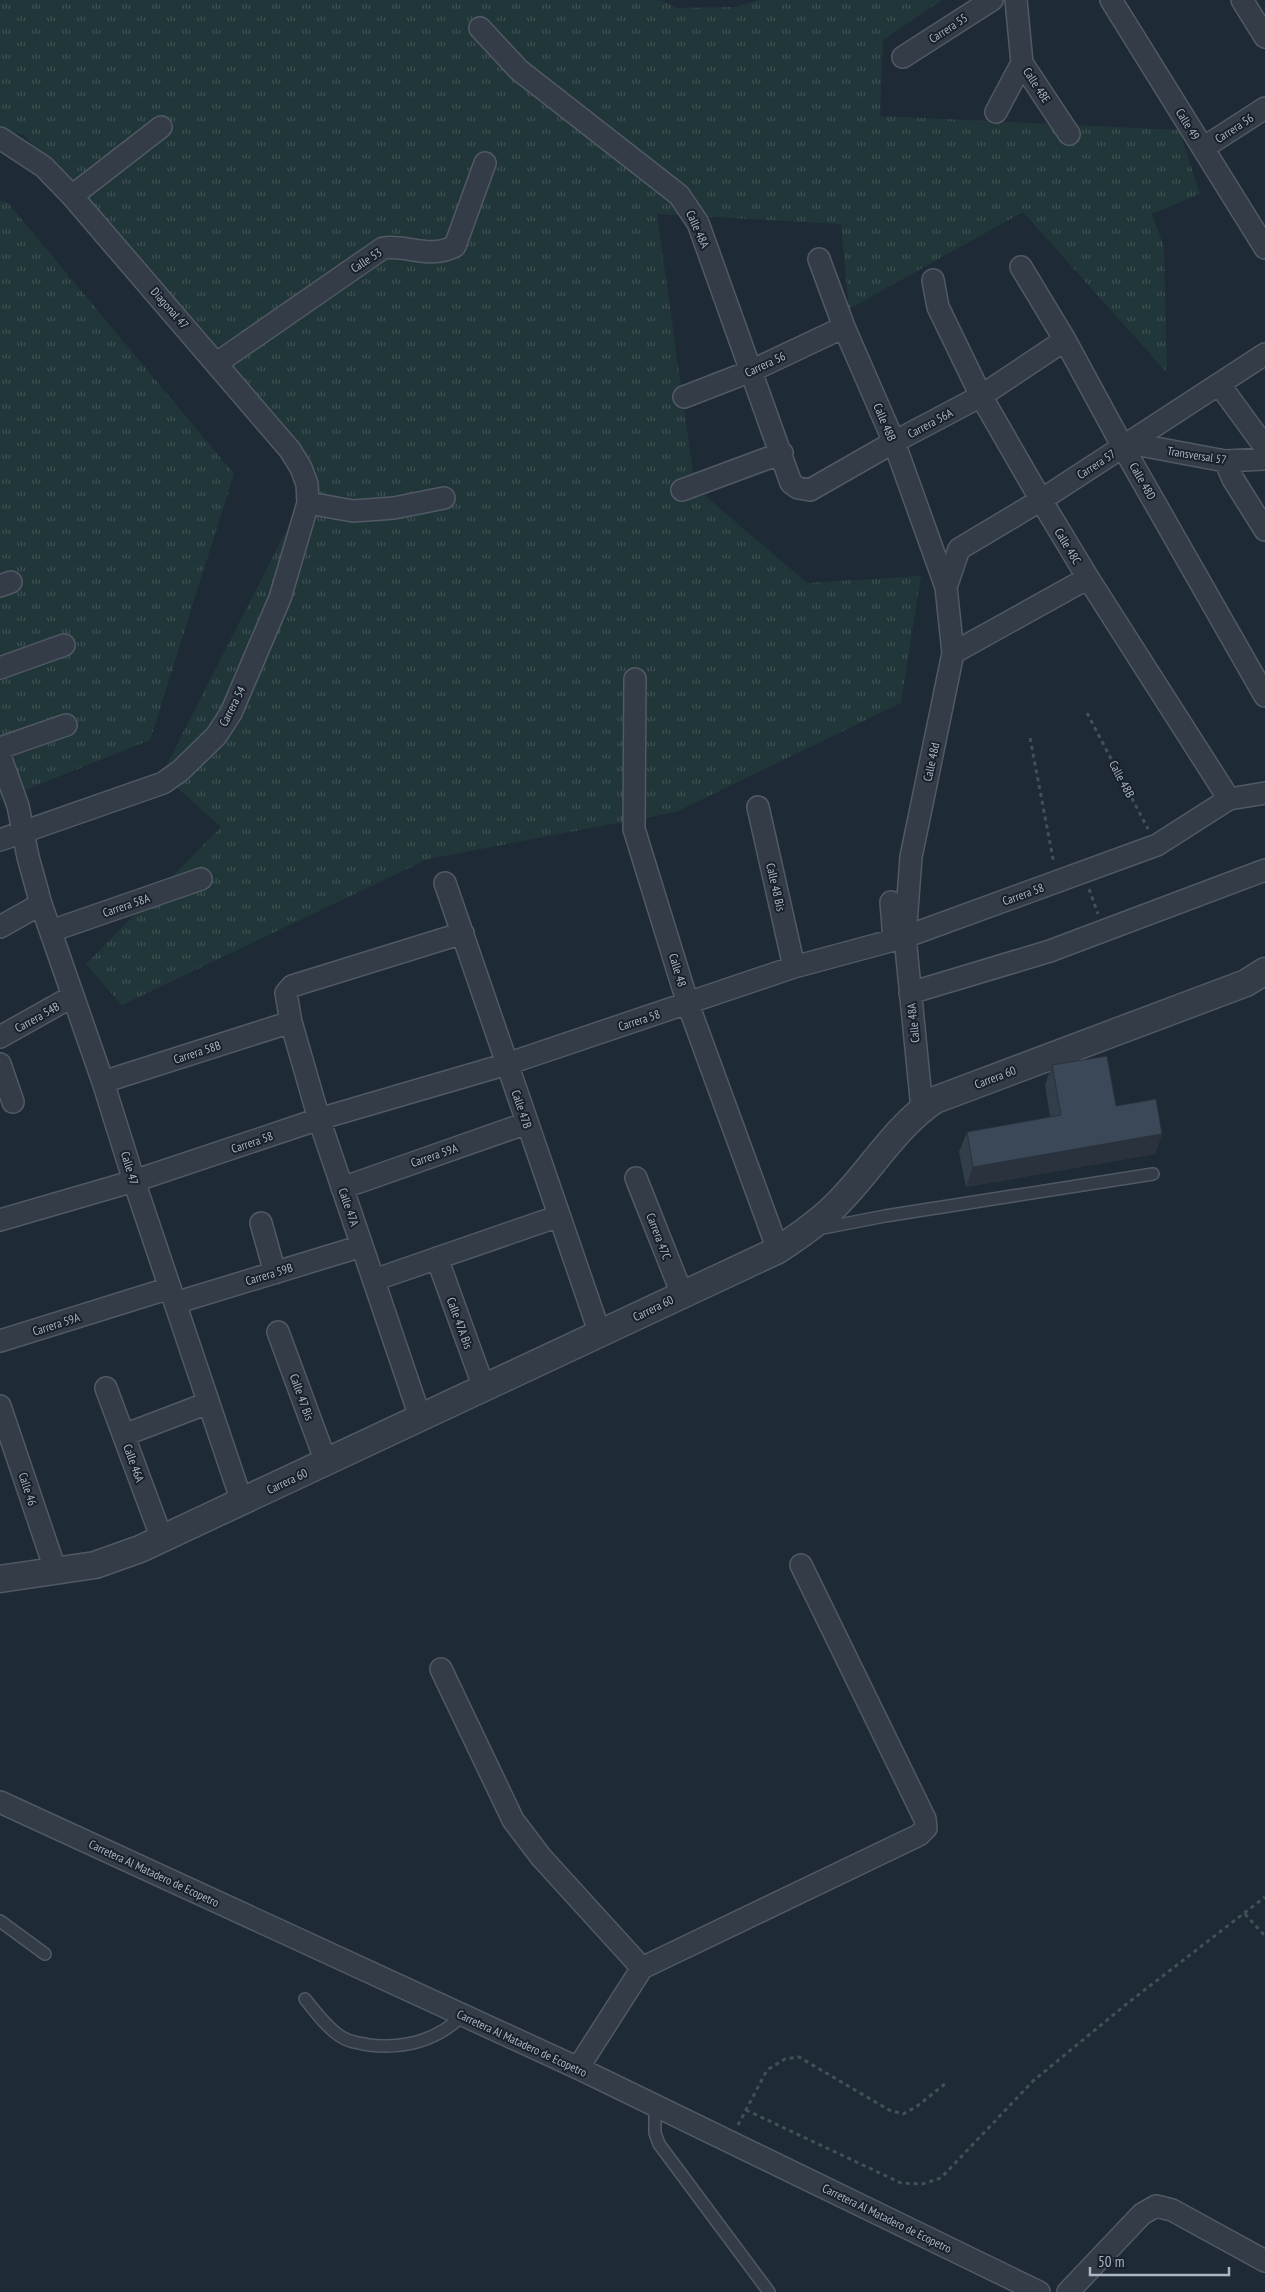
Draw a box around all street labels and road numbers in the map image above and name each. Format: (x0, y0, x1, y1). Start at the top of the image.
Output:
street label: Carrera 55 (926, 10, 970, 46)
street label: Calle 48E (1020, 64, 1054, 106)
street label: Calle 49 (1173, 106, 1203, 142)
street label: Carrera 56 (1212, 110, 1256, 146)
street label: Calle 48A (683, 208, 713, 250)
street label: Calle 53 (348, 244, 384, 276)
street label: Diagonal 47 (148, 284, 192, 332)
street label: Carrera 56 (742, 348, 788, 380)
street label: Calle 48B (870, 401, 900, 444)
street label: Carrera 56A (905, 405, 955, 441)
street label: Transversal 57 (1166, 443, 1228, 467)
street label: Carrera 57 (1074, 446, 1118, 482)
street label: Calle 48D (1126, 460, 1160, 502)
street label: Calle 48C (1051, 525, 1085, 567)
street label: Carrera 54 (216, 683, 249, 729)
street label: Calle 48d (920, 741, 942, 783)
street label: Calle 48B (1106, 758, 1138, 800)
street label: Calle 48 Bis (763, 861, 789, 913)
street label: Carrera 58 (1000, 880, 1046, 908)
street label: Carrera 58A (100, 890, 152, 920)
street label: Calle 48 (666, 952, 690, 988)
street label: Carrera 54B (12, 998, 62, 1035)
street label: Calle 48A (903, 1002, 923, 1044)
street label: Carrera 58 (616, 1006, 662, 1034)
street label: Carrera 58B (171, 1037, 223, 1067)
street label: Carrera 60 (972, 1062, 1018, 1092)
street label: Calle 47B (508, 1088, 536, 1131)
street label: Carrera 58 (229, 1128, 275, 1156)
street label: Carrera 59A (408, 1140, 460, 1170)
street label: Calle 47 (118, 1150, 142, 1186)
street label: Calle 47A (335, 1186, 363, 1228)
street label: Carrera 47C (643, 1211, 675, 1262)
street label: Carrera 59B (243, 1260, 295, 1288)
street label: Carrera 60 (630, 1292, 676, 1324)
street label: Calle 47A Bis (444, 1295, 476, 1351)
street label: Carrera 59A (30, 1309, 82, 1339)
street label: Calle 47 Bis (287, 1372, 317, 1422)
street label: Calle 46A (120, 1442, 148, 1485)
street label: Carrera 60 (264, 1465, 310, 1497)
street label: Calle 46 (16, 1470, 40, 1508)
street label: Carretera Al Matadero de Ecopetro (87, 1836, 221, 1910)
street label: Carretera Al Matadero de Ecopetro (455, 2006, 589, 2080)
street label: Carretera Al Matadero de Ecopetro (820, 2180, 954, 2256)

